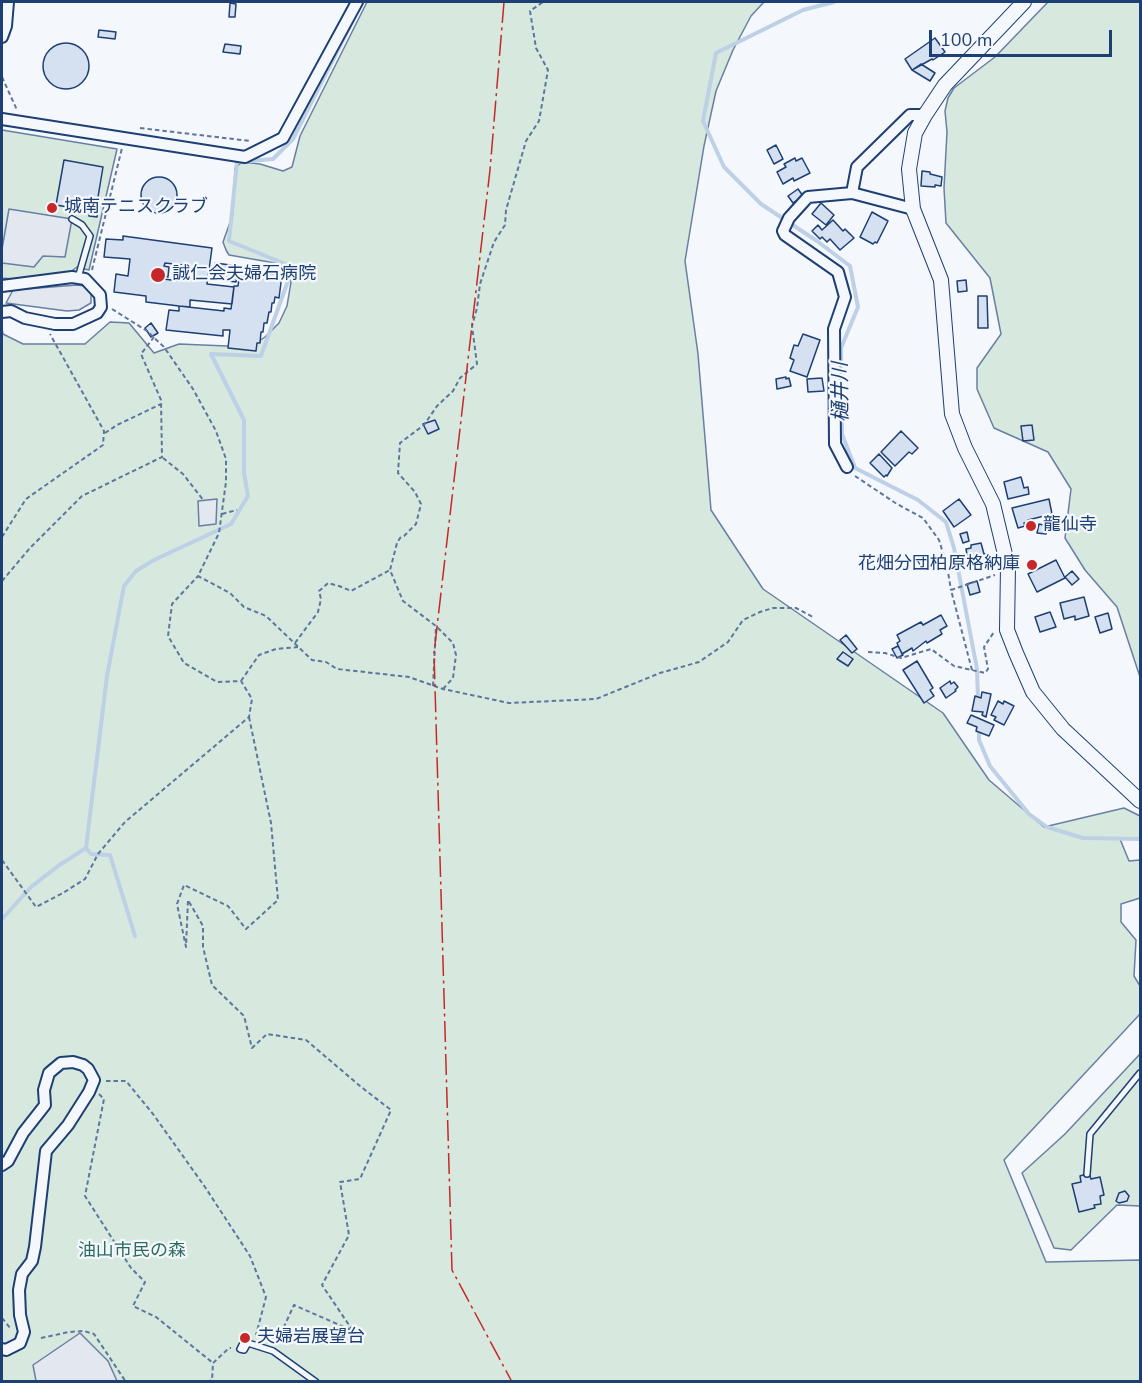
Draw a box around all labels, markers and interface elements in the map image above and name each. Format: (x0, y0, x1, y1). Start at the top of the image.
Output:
scale bar (932, 18, 1115, 56)
text: 100 m (940, 28, 992, 52)
place label: 城南テニスクラブ (64, 197, 208, 219)
marker: 城南テニスクラブ (45, 201, 59, 215)
place label: 誠仁会夫婦石病院 (172, 264, 316, 286)
marker: 誠仁会夫婦石病院 (149, 266, 167, 284)
water label: 樋井川 (829, 362, 855, 422)
place label: 龍仙寺 (1043, 515, 1097, 537)
marker: 龍仙寺 (1024, 519, 1038, 533)
place label: 花畑分団柏原格納庫 (858, 554, 1020, 576)
marker: 花畑分団柏原格納庫 (1025, 558, 1039, 572)
park label: 油山市民の森 (78, 1241, 186, 1263)
place label: 夫婦岩展望台 (257, 1327, 365, 1349)
marker: 夫婦岩展望台 (238, 1331, 252, 1345)

